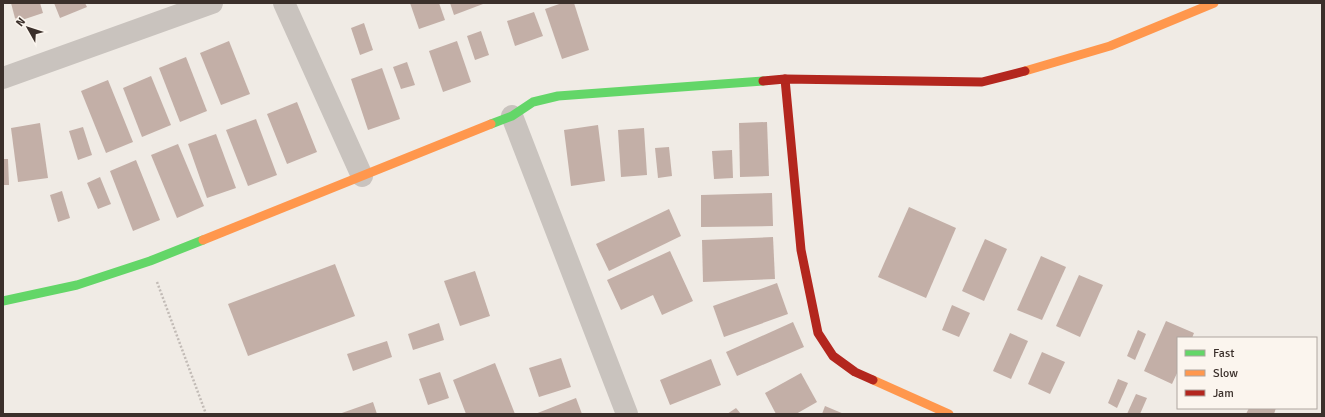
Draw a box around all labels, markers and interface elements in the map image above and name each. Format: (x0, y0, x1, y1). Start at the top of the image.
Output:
north arrow (8, 8, 48, 48)
text: N (13, 15, 28, 29)
legend (1177, 337, 1317, 409)
text: Fast (1213, 346, 1234, 361)
text: Slow (1213, 366, 1238, 381)
text: Jam (1213, 386, 1234, 401)

